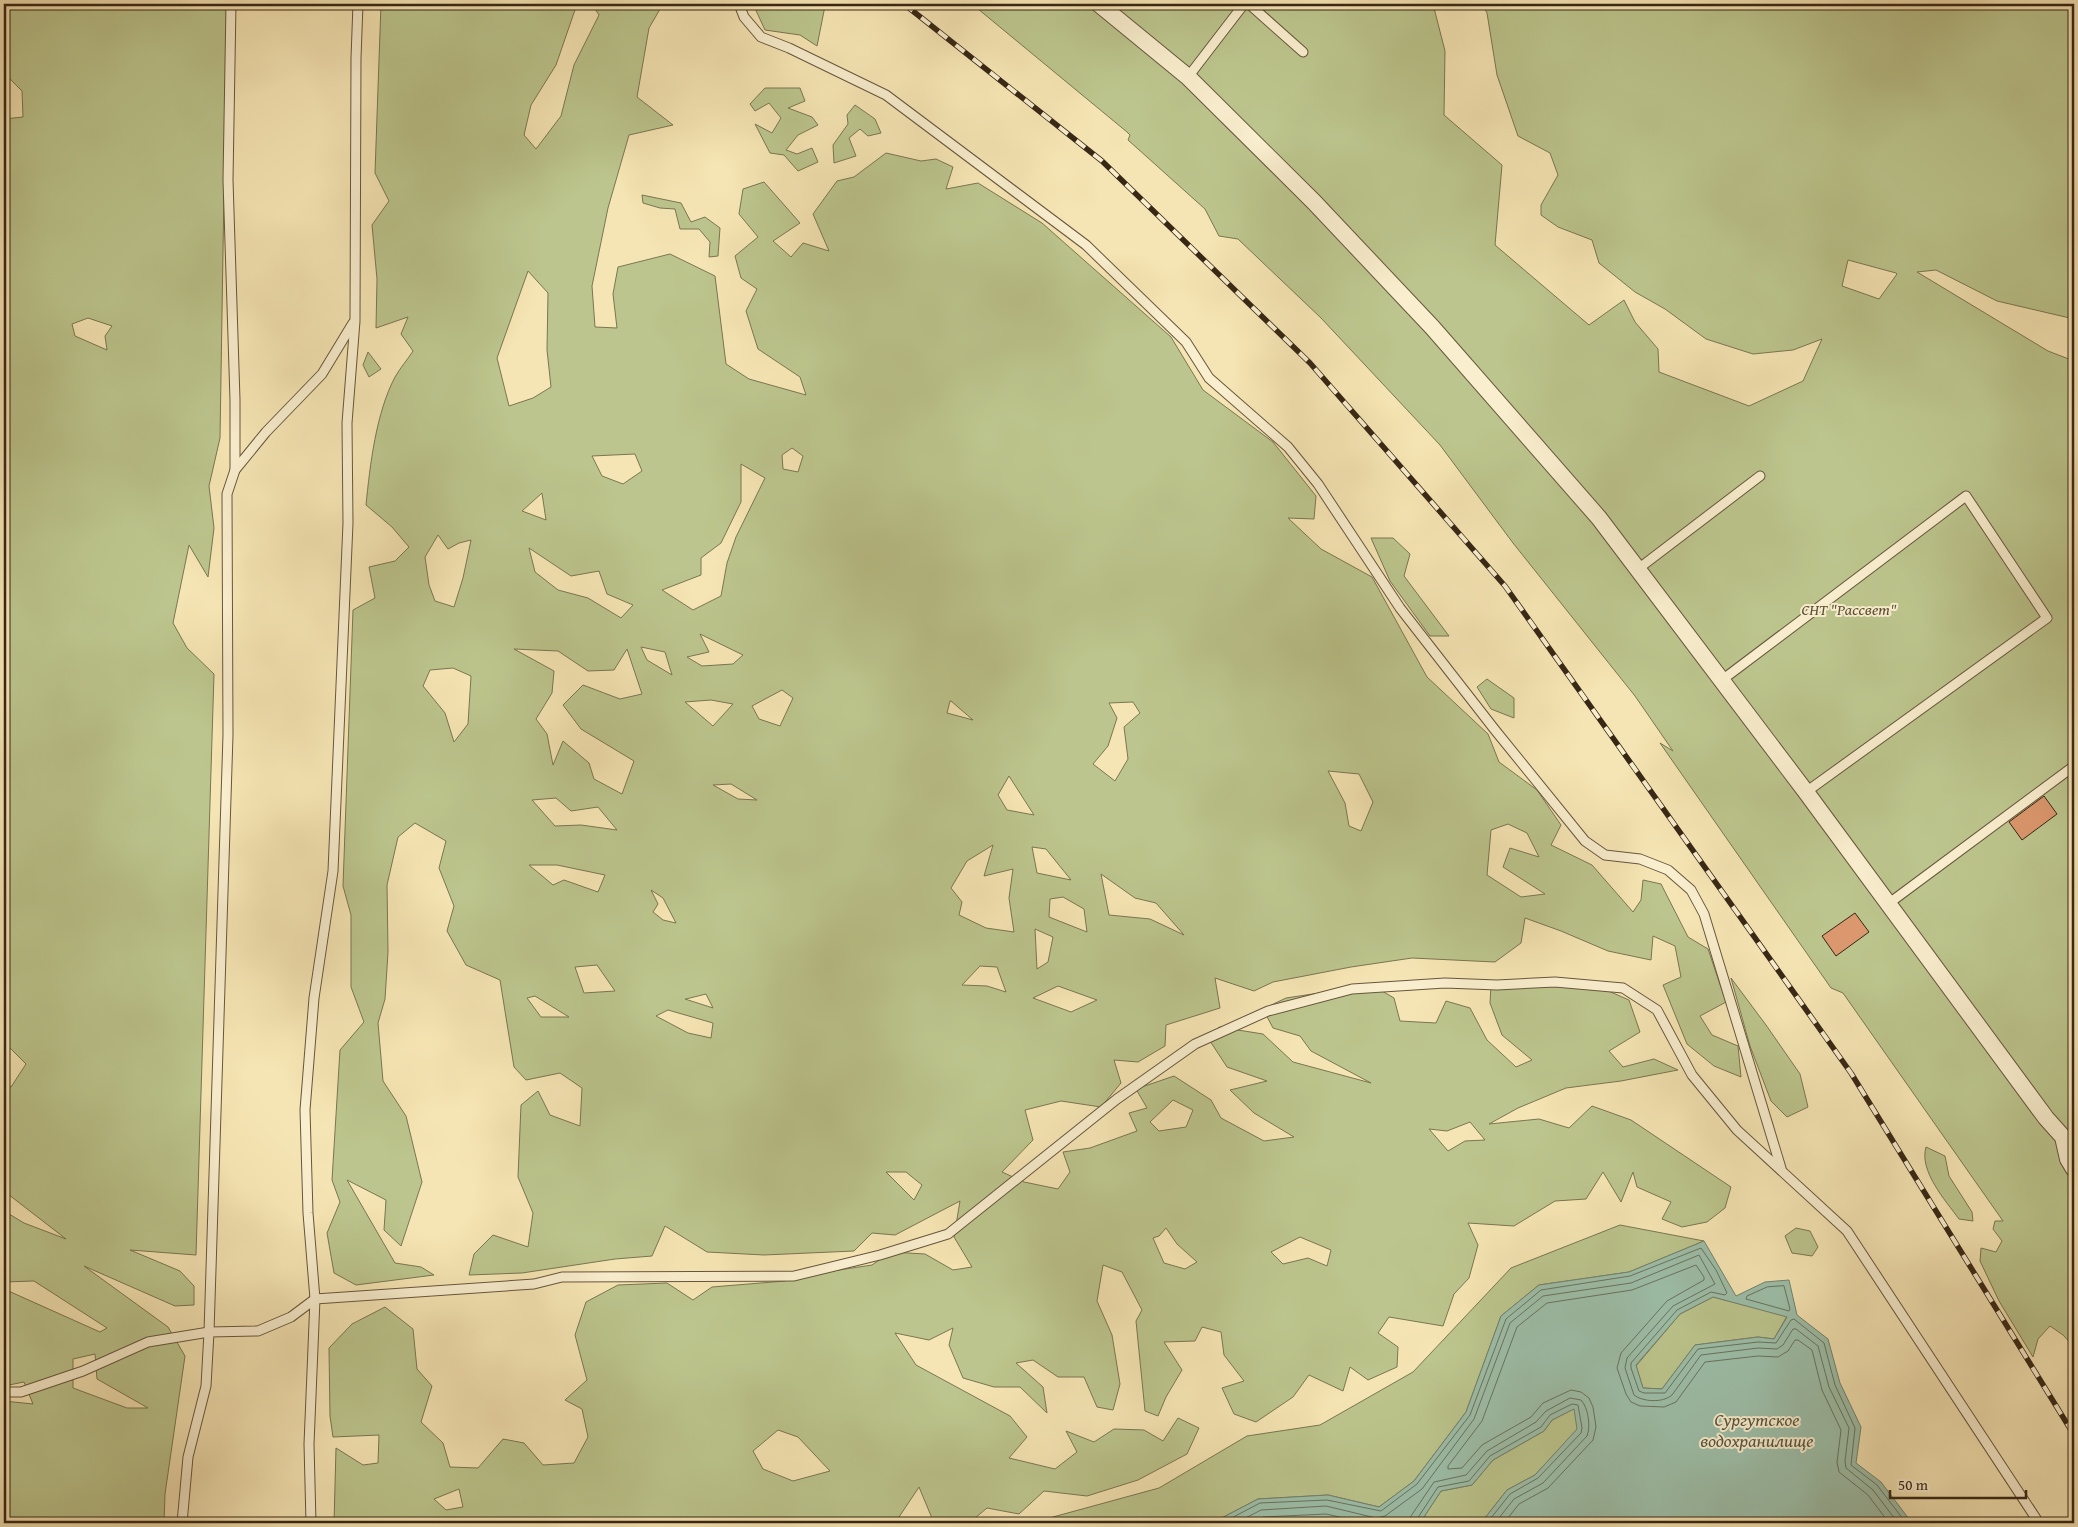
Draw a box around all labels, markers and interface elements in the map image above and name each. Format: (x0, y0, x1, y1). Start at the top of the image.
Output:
park label: СНТ "Рассвет" (1801, 597, 1897, 621)
water label: Сургутское водохранилище (1700, 1406, 1814, 1454)
scale bar (1890, 1467, 2027, 1499)
text: 50 m (1898, 1474, 1929, 1495)

